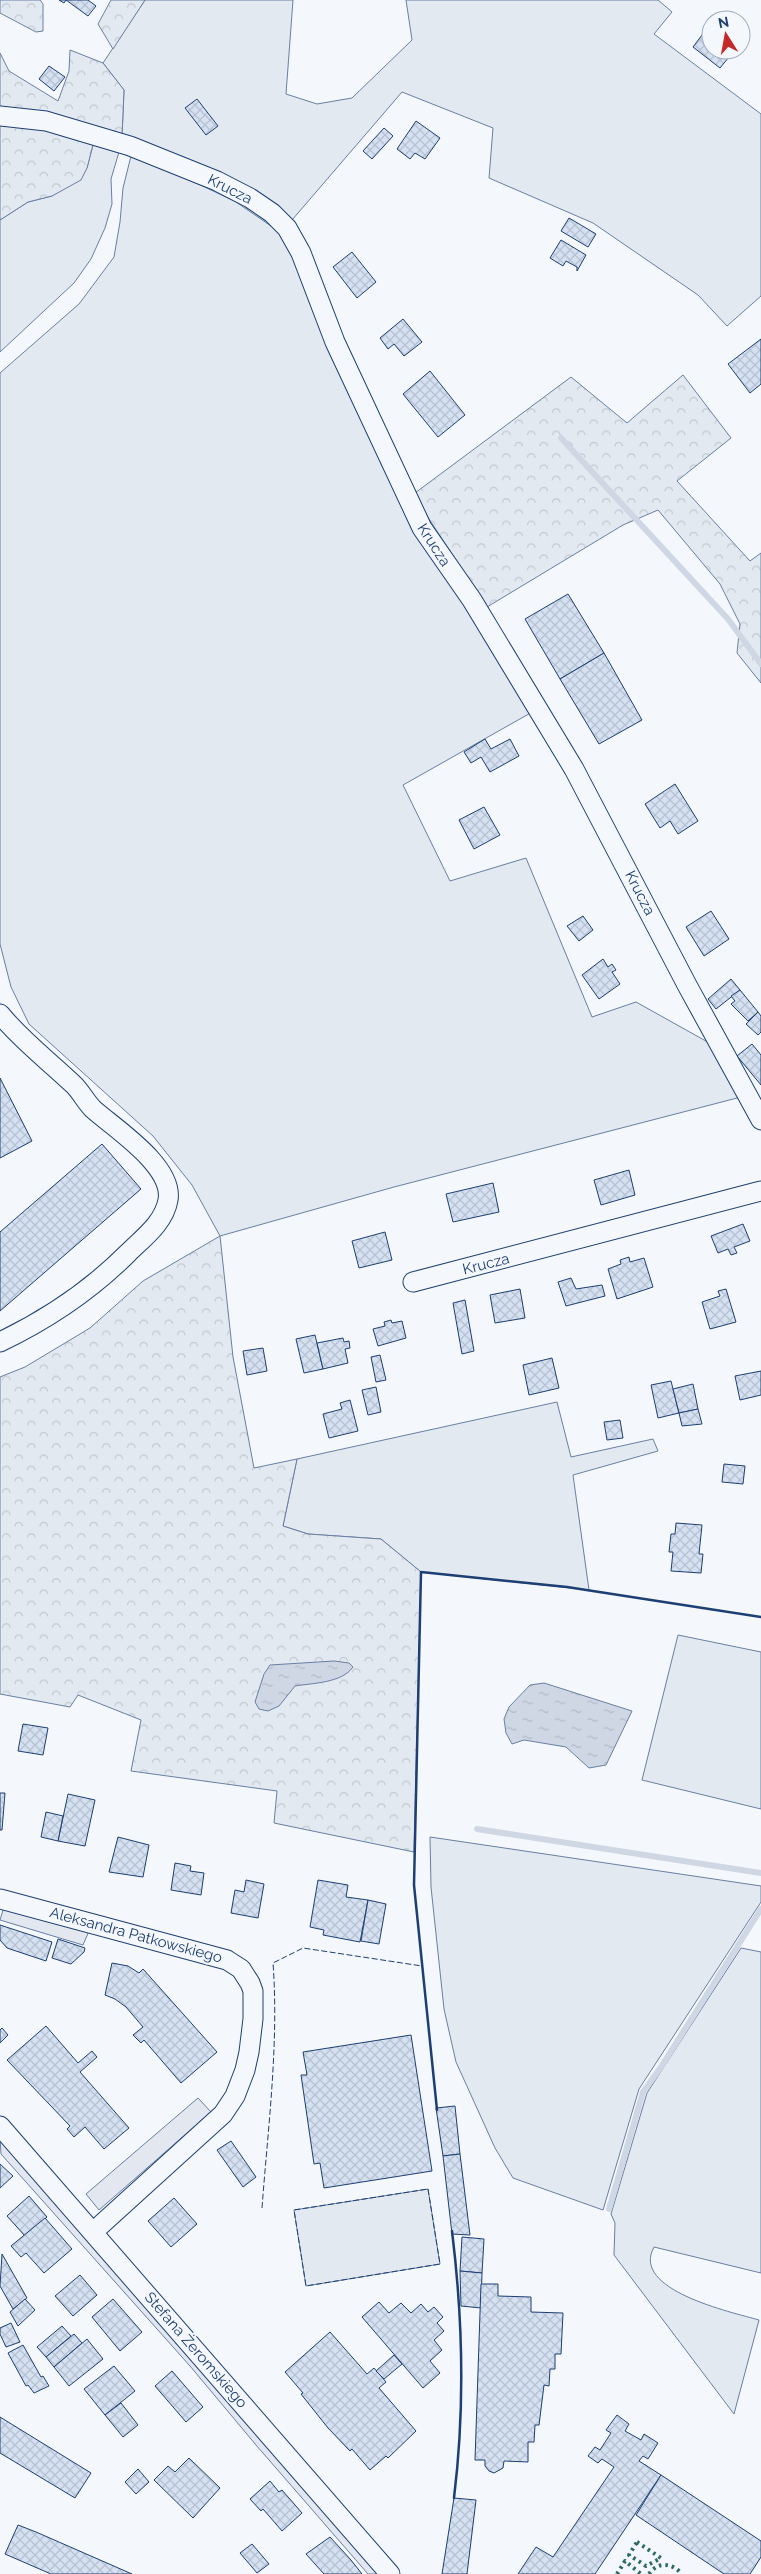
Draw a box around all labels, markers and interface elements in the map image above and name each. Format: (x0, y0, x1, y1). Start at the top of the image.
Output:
north arrow (701, 10, 751, 60)
text: N (717, 13, 730, 31)
street label: Krucza (205, 170, 255, 208)
street label: Krucza (413, 520, 455, 570)
street label: Krucza (621, 868, 659, 918)
street label: Krucza (461, 1250, 511, 1278)
street label: Aleksandra Patkowskiego (48, 1903, 224, 1967)
street label: Stefana Żeromskiego (141, 2288, 252, 2412)

